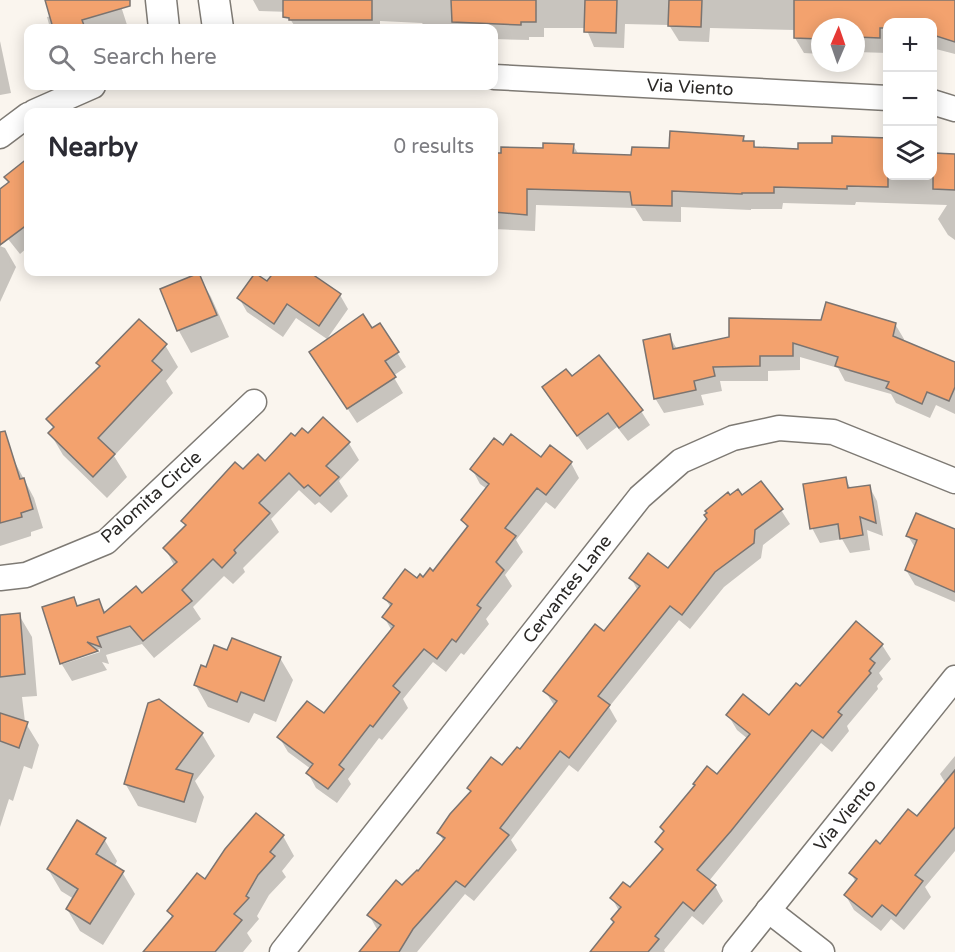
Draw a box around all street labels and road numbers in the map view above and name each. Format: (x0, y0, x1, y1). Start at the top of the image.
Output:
street label: Via Viento (646, 74, 734, 100)
street label: Palomita Circle (96, 446, 206, 548)
street label: Cervantes Lane (518, 530, 616, 648)
street label: Via Viento (809, 774, 881, 856)

